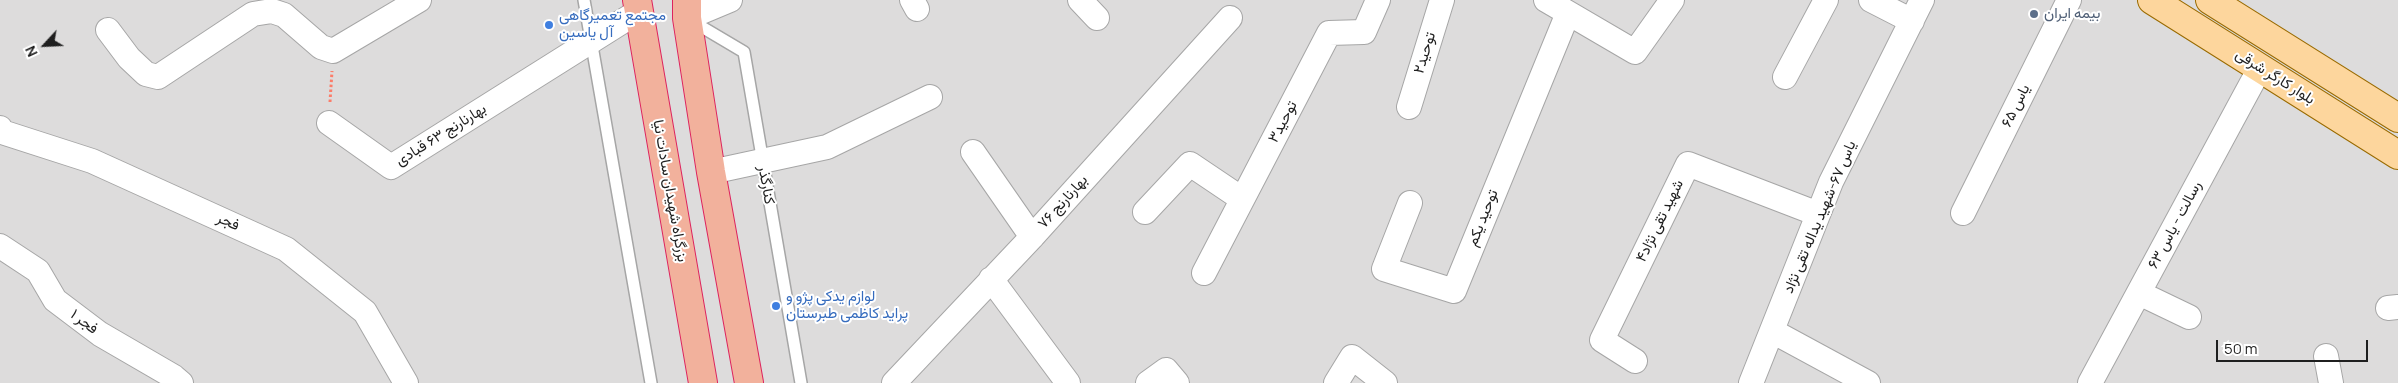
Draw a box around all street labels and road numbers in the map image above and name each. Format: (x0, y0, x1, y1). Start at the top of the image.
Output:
street label: توحید۲ (1410, 30, 1440, 76)
street label: بلوار کارگر شرقی (2232, 45, 2318, 109)
street label: یاس ۶۵ (1998, 82, 2034, 130)
street label: توحید۳ (1265, 98, 1301, 146)
street label: بهارنارنج ۶۳ قبادی (392, 100, 490, 170)
street label: بزرگراه شهیدان سادات نیا (649, 118, 691, 264)
street label: یاس ۶۷-شهید یداله تقی نژاد (1780, 138, 1860, 296)
street label: کنارگذر (754, 164, 778, 206)
street label: بهارنارنج ۷۶ (1034, 171, 1092, 233)
street label: شهید تقی نژاد۴ (1632, 177, 1688, 265)
street label: رسالت - یاس ۶۳ (2144, 178, 2206, 272)
street label: توحید یکم (1463, 187, 1503, 249)
street label: فجر (214, 209, 242, 235)
street label: فجر ۱ (67, 306, 101, 338)

